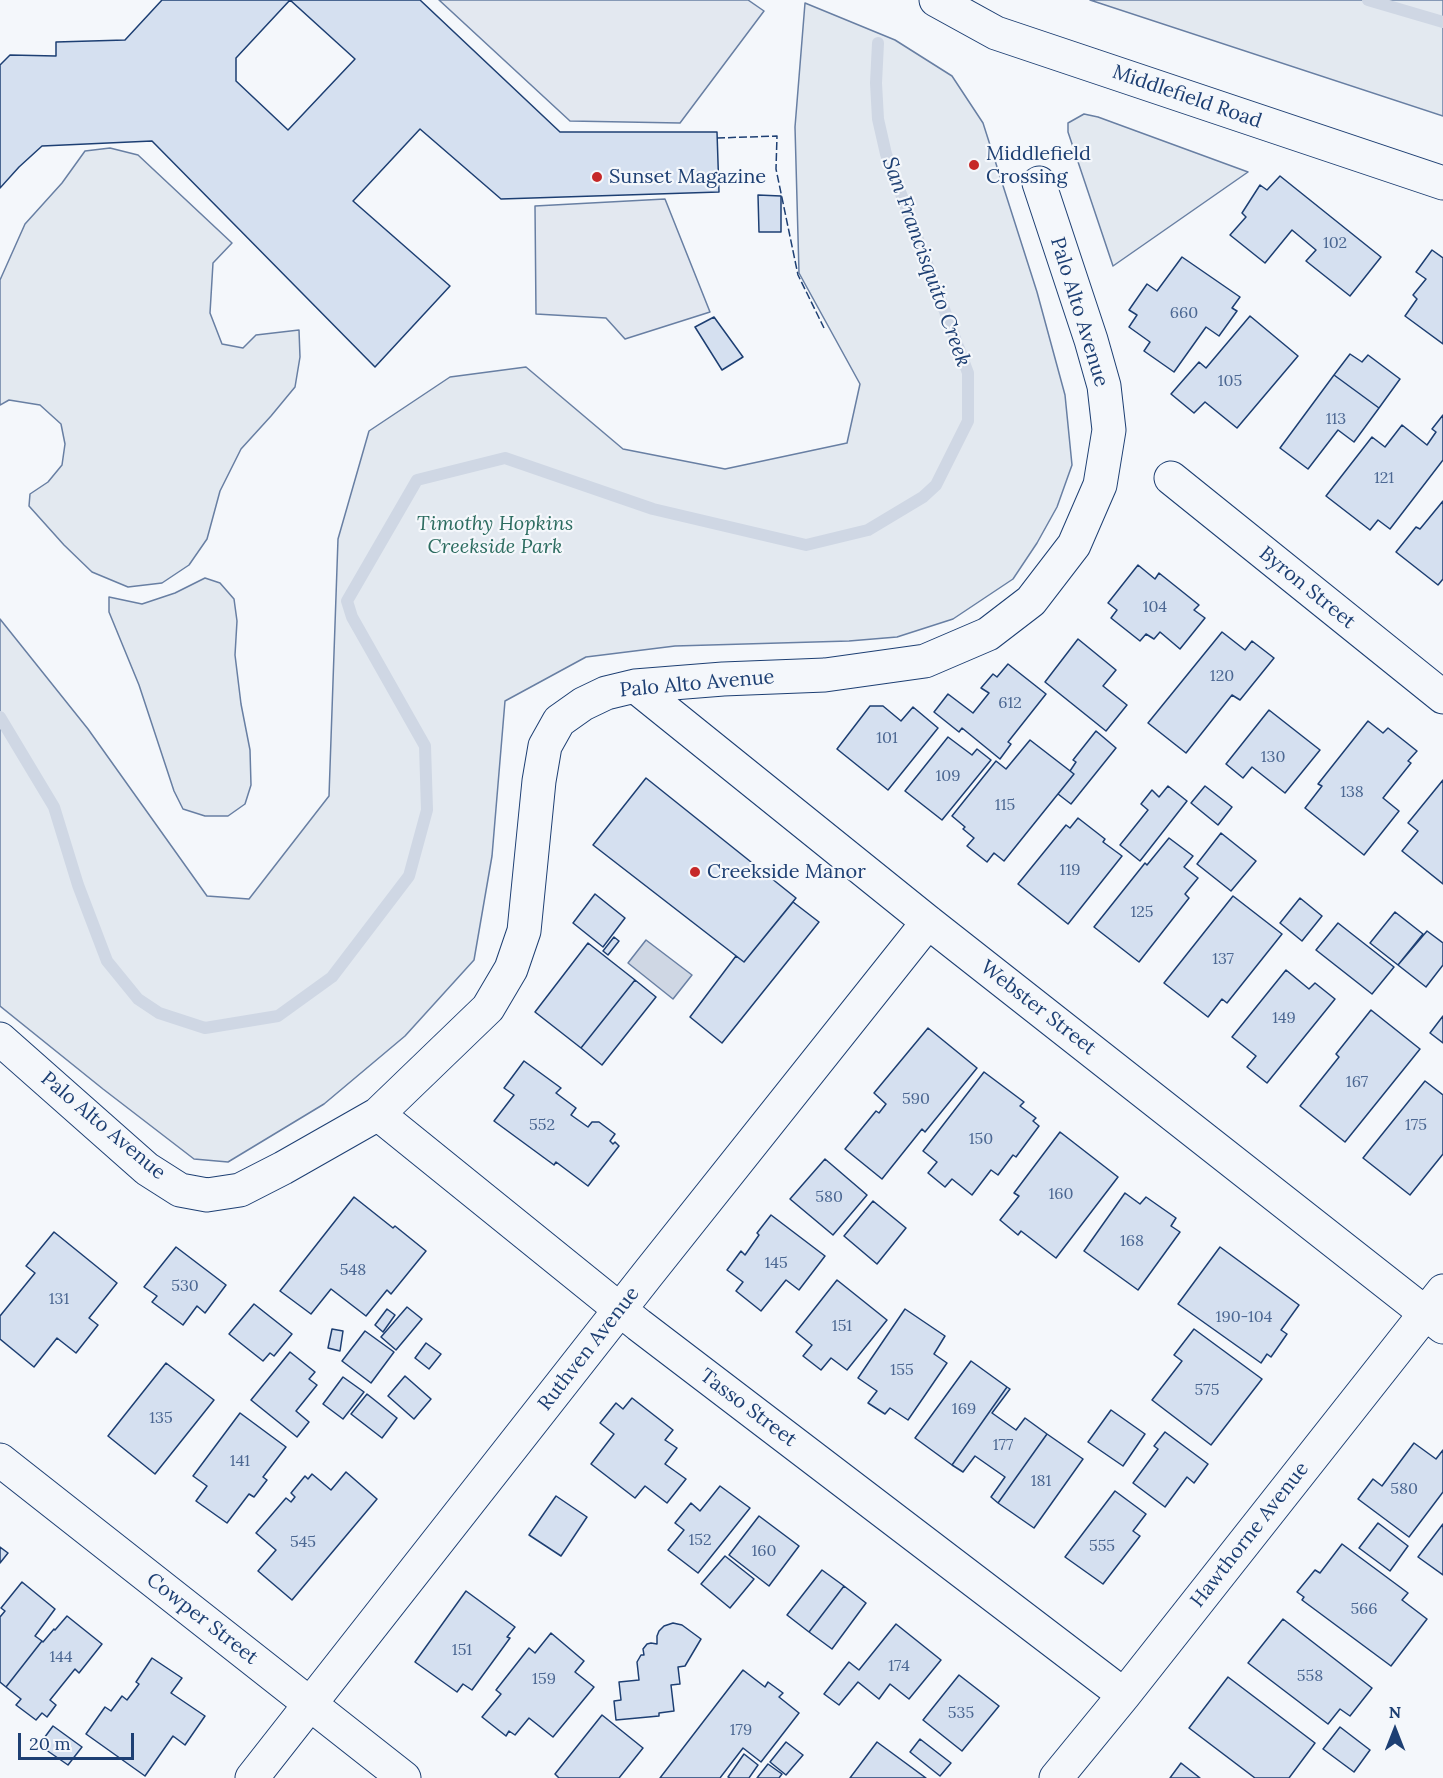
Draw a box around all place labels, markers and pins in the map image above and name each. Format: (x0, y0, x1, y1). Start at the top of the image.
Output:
place label: Middlefield Crossing (986, 142, 1091, 189)
marker: Middlefield Crossing (967, 158, 981, 172)
place label: Sunset Magazine (609, 165, 766, 189)
marker: Sunset Magazine (590, 170, 604, 184)
place label: Creekside Manor (707, 860, 866, 884)
marker: Creekside Manor (688, 865, 702, 879)

